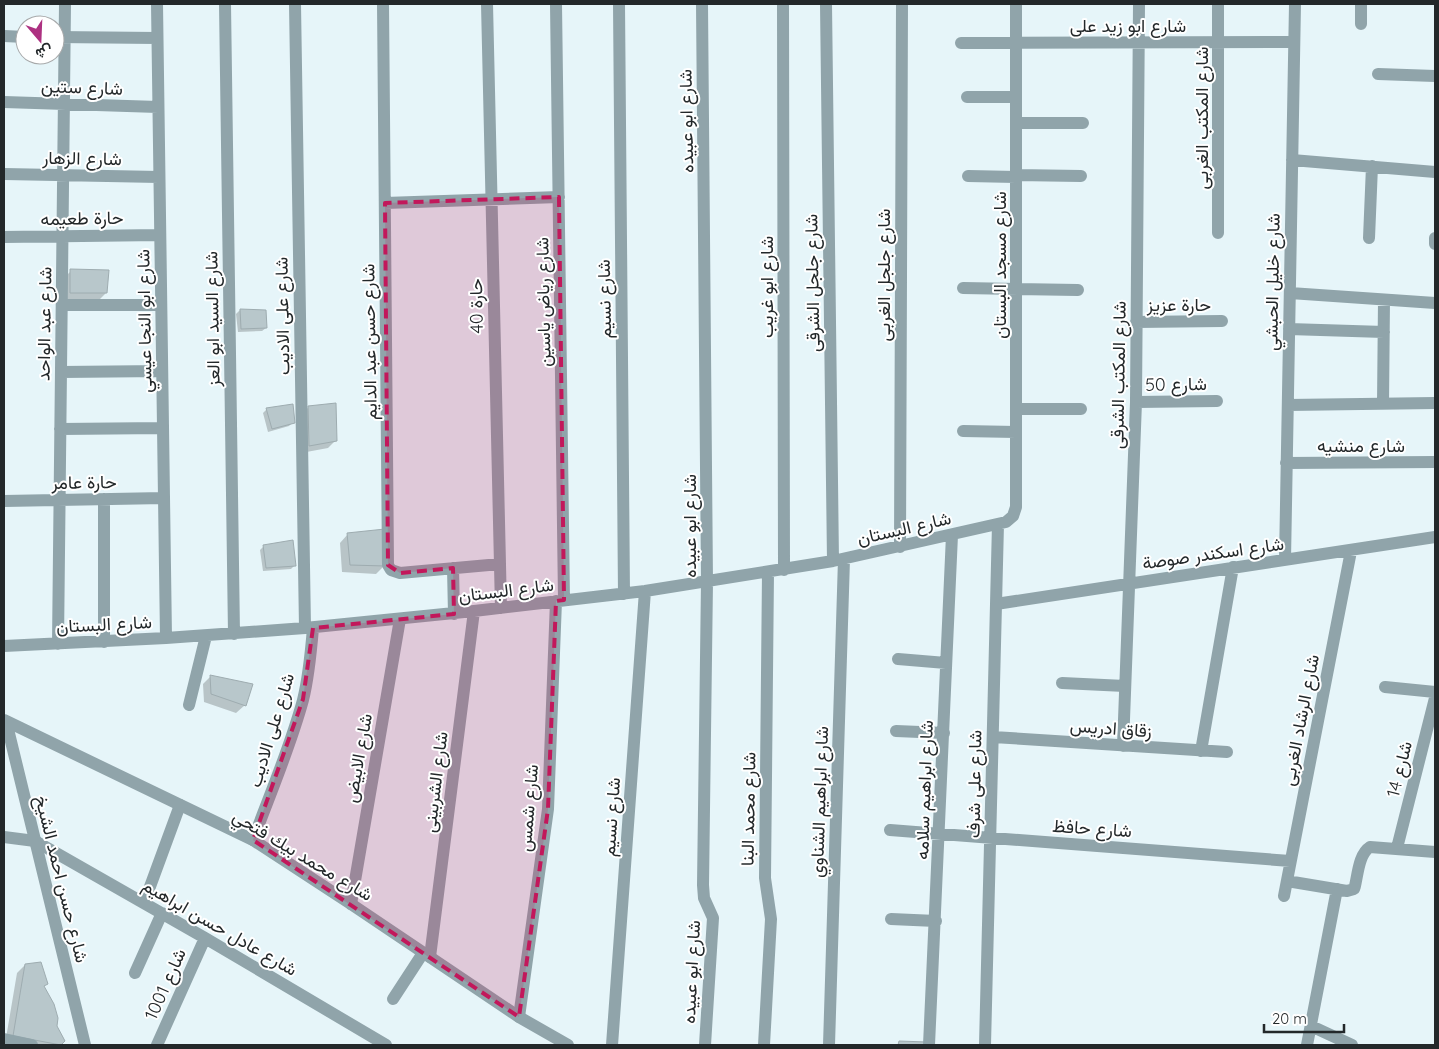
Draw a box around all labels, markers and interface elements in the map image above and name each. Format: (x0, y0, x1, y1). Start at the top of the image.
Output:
street label: شارع ابو زيد على (1070, 14, 1186, 38)
north arrow (15, 15, 65, 65)
text: ش (33, 41, 55, 64)
street label: شارع المكتب الغربى (1190, 47, 1214, 189)
street label: شارع ابو عبيده (674, 69, 699, 173)
street label: شارع ستين (41, 74, 123, 101)
street label: شارع الزهار (41, 146, 122, 171)
street label: شارع مسجد البستان (988, 191, 1012, 339)
street label: حارة طعيمه (40, 206, 124, 230)
street label: شارع جلجل الغربى (872, 209, 896, 341)
street label: شارع خليل الحبشي (1259, 213, 1289, 351)
street label: شارع جلجل الشرقى (799, 214, 826, 352)
street label: شارع ابو غريب (755, 236, 779, 338)
street label: شارع رياض ياسين (530, 237, 557, 367)
street label: شارع ابو النجا عيسي (131, 249, 161, 393)
street label: شارع السيد ابو العز (199, 251, 226, 388)
street label: شارع على الاديب (269, 257, 296, 375)
street label: شارع نسيم (592, 259, 617, 339)
street label: شارع حسن عبد الدايم (356, 264, 383, 420)
street label: شارع عبد الواحد (32, 267, 57, 381)
street label: حارة 40 (464, 278, 488, 334)
street label: حارة عزيز (1146, 293, 1211, 316)
street label: شارع المكتب الشرقى (1105, 301, 1132, 449)
street label: شارع 50 (1145, 372, 1207, 397)
street label: شارع منشيه (1317, 434, 1405, 458)
street label: حارة عامر (50, 470, 117, 494)
street label: شارع ابو عبيده (678, 474, 702, 578)
street label: شارع البستان (855, 506, 953, 551)
street label: شارع اسكندر صوصة (1141, 532, 1285, 575)
street label: شارع البستان (457, 573, 555, 608)
street label: شارع البستان (56, 610, 152, 639)
street label: شارع الرشاد الغربى (1276, 652, 1325, 788)
street label: شارع على الاديب (243, 670, 300, 790)
street label: شارع الابيض (339, 712, 378, 805)
street label: زقاق ادريس (1069, 714, 1153, 742)
street label: شارع ابراهيم سلامه (910, 720, 939, 860)
street label: شارع ابراهيم الشناوي (805, 726, 837, 878)
street label: شارع الشربينى (417, 730, 454, 834)
street label: شارع على شرف (962, 730, 987, 838)
street label: شارع 14 (1381, 739, 1418, 800)
street label: شارع محمد البنا (736, 752, 761, 866)
street label: شارع شمس (513, 763, 544, 853)
street label: شارع نسيم (597, 777, 626, 857)
street label: شارع حسن احمد الشيخ (29, 793, 94, 965)
street label: شارع محمد بيك فتحي (227, 804, 377, 909)
street label: شارع حافظ (1051, 814, 1133, 843)
street label: شارع عادل حسن ابراهيم (138, 873, 302, 982)
street label: شارع ابو عبيده (677, 920, 706, 1024)
street label: شارع 1001 (139, 945, 192, 1024)
scale bar (1264, 1002, 1344, 1034)
text: 20 m (1272, 1009, 1307, 1028)

